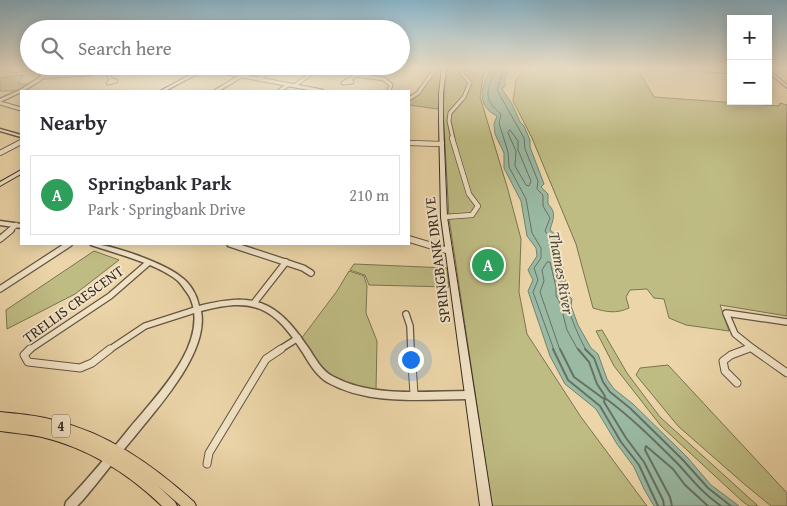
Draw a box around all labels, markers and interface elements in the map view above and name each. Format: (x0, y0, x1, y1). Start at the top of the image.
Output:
map controls (727, 15, 772, 105)
button: + (727, 15, 772, 60)
search box (20, 20, 410, 75)
icon: search (38, 34, 66, 62)
text: Search here (78, 34, 172, 62)
button: − (727, 60, 772, 105)
text: Nearby (40, 107, 107, 138)
text: Springbank Park (88, 169, 231, 197)
text: A (52, 183, 62, 207)
text: 210 m (349, 183, 389, 207)
street label: SPRINGBANK DRIVE (419, 195, 455, 324)
text: Park · Springbank Drive (88, 197, 245, 221)
water label: Thames River (543, 230, 581, 317)
pin: A (472, 246, 504, 284)
street label: TRELLIS CRESCENT (18, 260, 128, 348)
your location (398, 347, 424, 373)
road number: 4 (52, 414, 70, 438)

